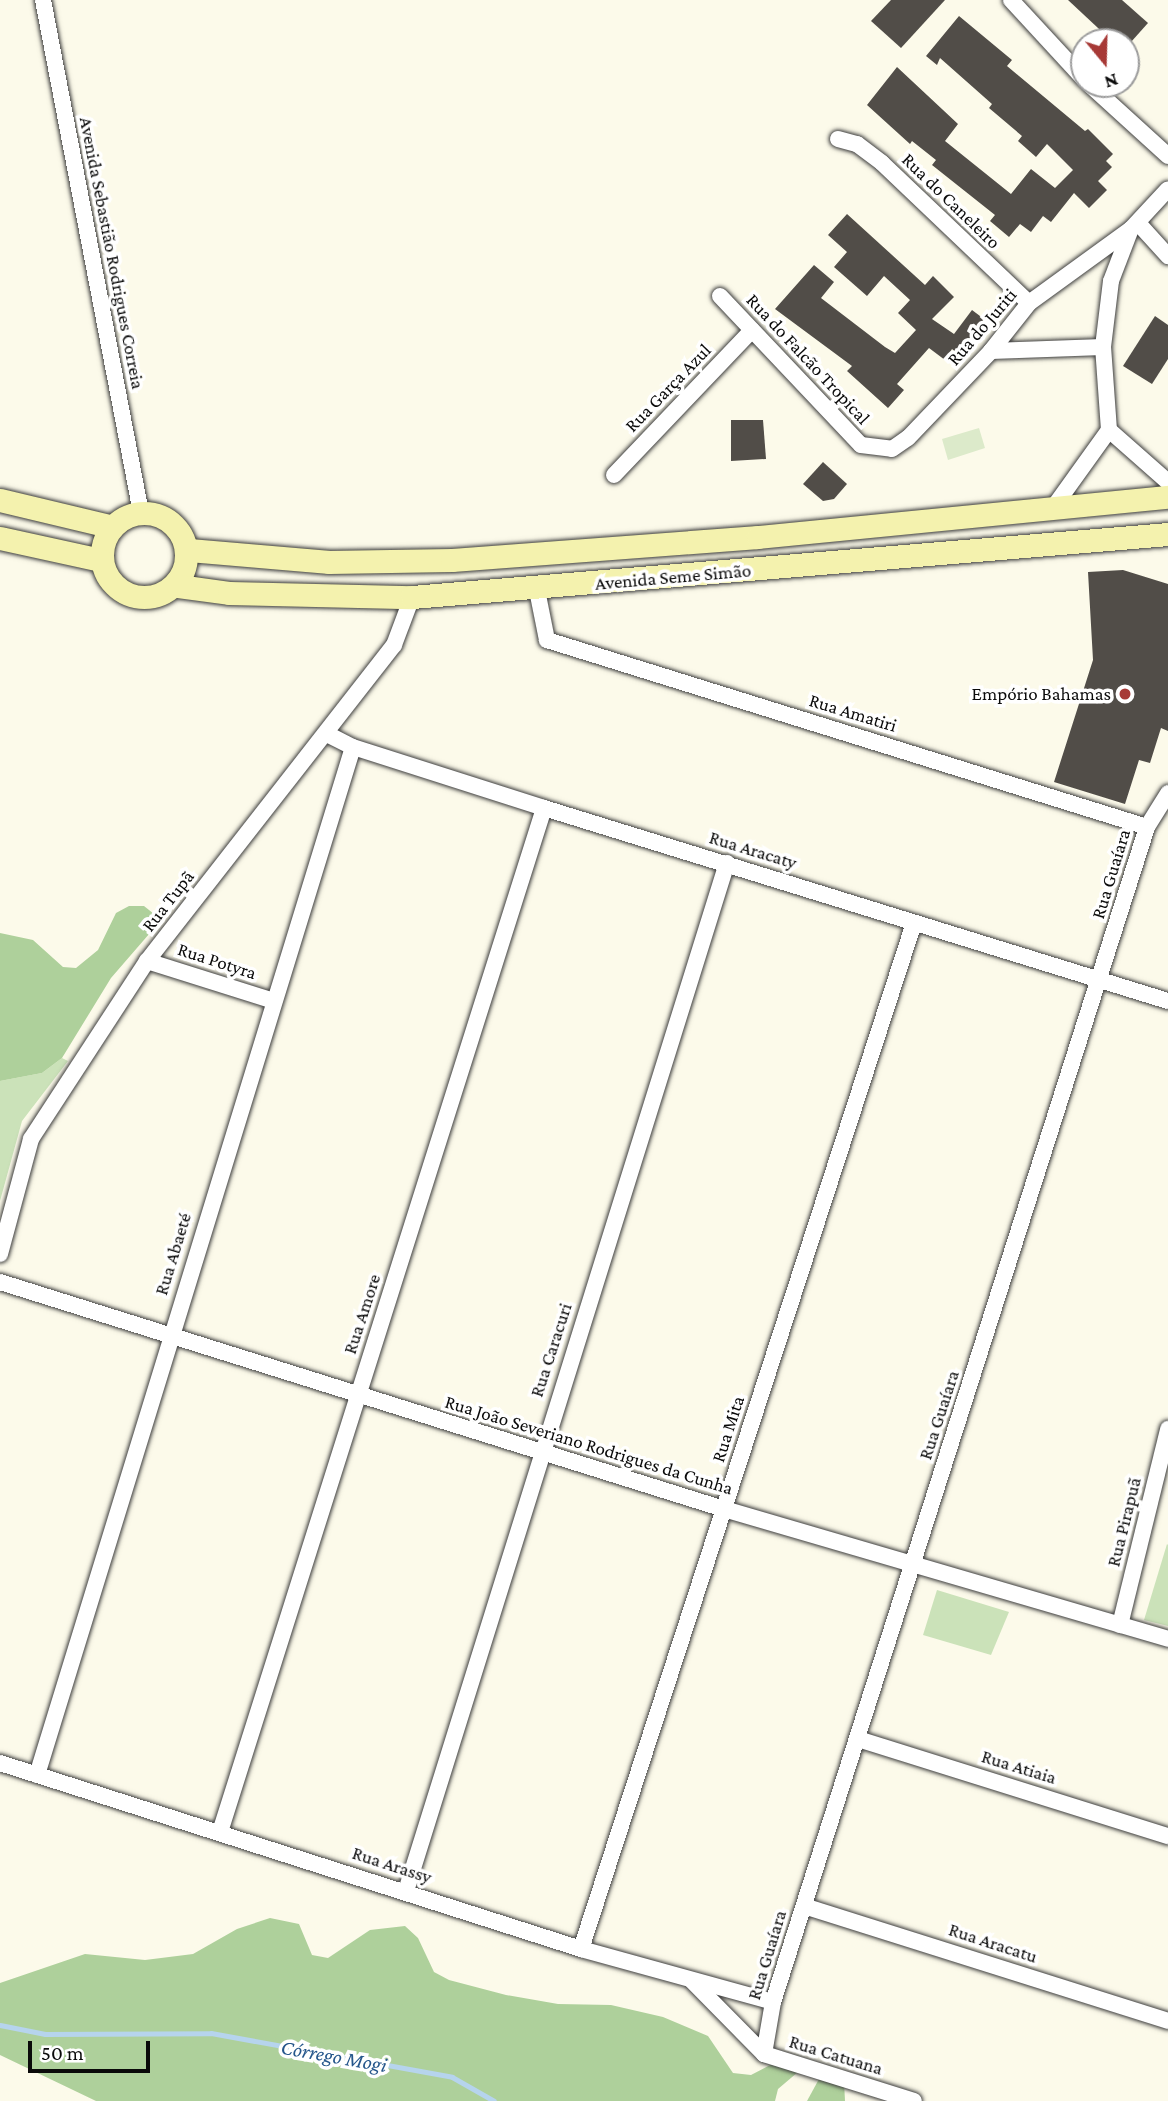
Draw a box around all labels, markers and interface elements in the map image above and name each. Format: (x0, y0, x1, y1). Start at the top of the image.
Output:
north arrow (1070, 28, 1140, 98)
text: N (1102, 69, 1121, 93)
street label: Avenida Sebastião Rodrigues Correia (74, 115, 150, 391)
street label: Rua do Caneleiro (897, 148, 1005, 254)
street label: Rua do Juriti (942, 284, 1022, 370)
street label: Rua do Falcão Tropical (741, 289, 875, 429)
street label: Rua Garça Azul (620, 339, 716, 437)
street label: Avenida Seme Simão (594, 559, 752, 595)
place label: Empório Bahamas (972, 683, 1111, 705)
marker: Empório Bahamas (1117, 686, 1133, 702)
street label: Rua Amatiri (806, 689, 900, 737)
street label: Rua Aracaty (706, 826, 800, 874)
street label: Rua Guaíara (1087, 826, 1135, 922)
street label: Rua Tupã (137, 866, 199, 936)
street label: Rua Potyra (175, 938, 259, 984)
street label: Rua Abaeté (150, 1210, 196, 1298)
street label: Rua Amore (338, 1271, 386, 1357)
street label: Rua Caracuri (525, 1300, 577, 1400)
street label: Rua Guaíara (914, 1367, 964, 1463)
street label: Rua João Severiano Rodrigues da Cunha (442, 1390, 736, 1500)
street label: Rua Mita (707, 1393, 749, 1465)
street label: Rua Pirapuã (1102, 1475, 1146, 1569)
street label: Rua Atiaia (979, 1745, 1059, 1789)
street label: Rua Arassy (349, 1841, 435, 1889)
street label: Rua Guaíara (743, 1907, 791, 2003)
street label: Rua Aracatu (946, 1918, 1040, 1968)
scale bar (32, 2028, 154, 2072)
street label: Rua Catuana (786, 2030, 886, 2080)
water label: Córrego Mogi (279, 2034, 389, 2078)
text: 50 m (41, 2041, 84, 2065)

